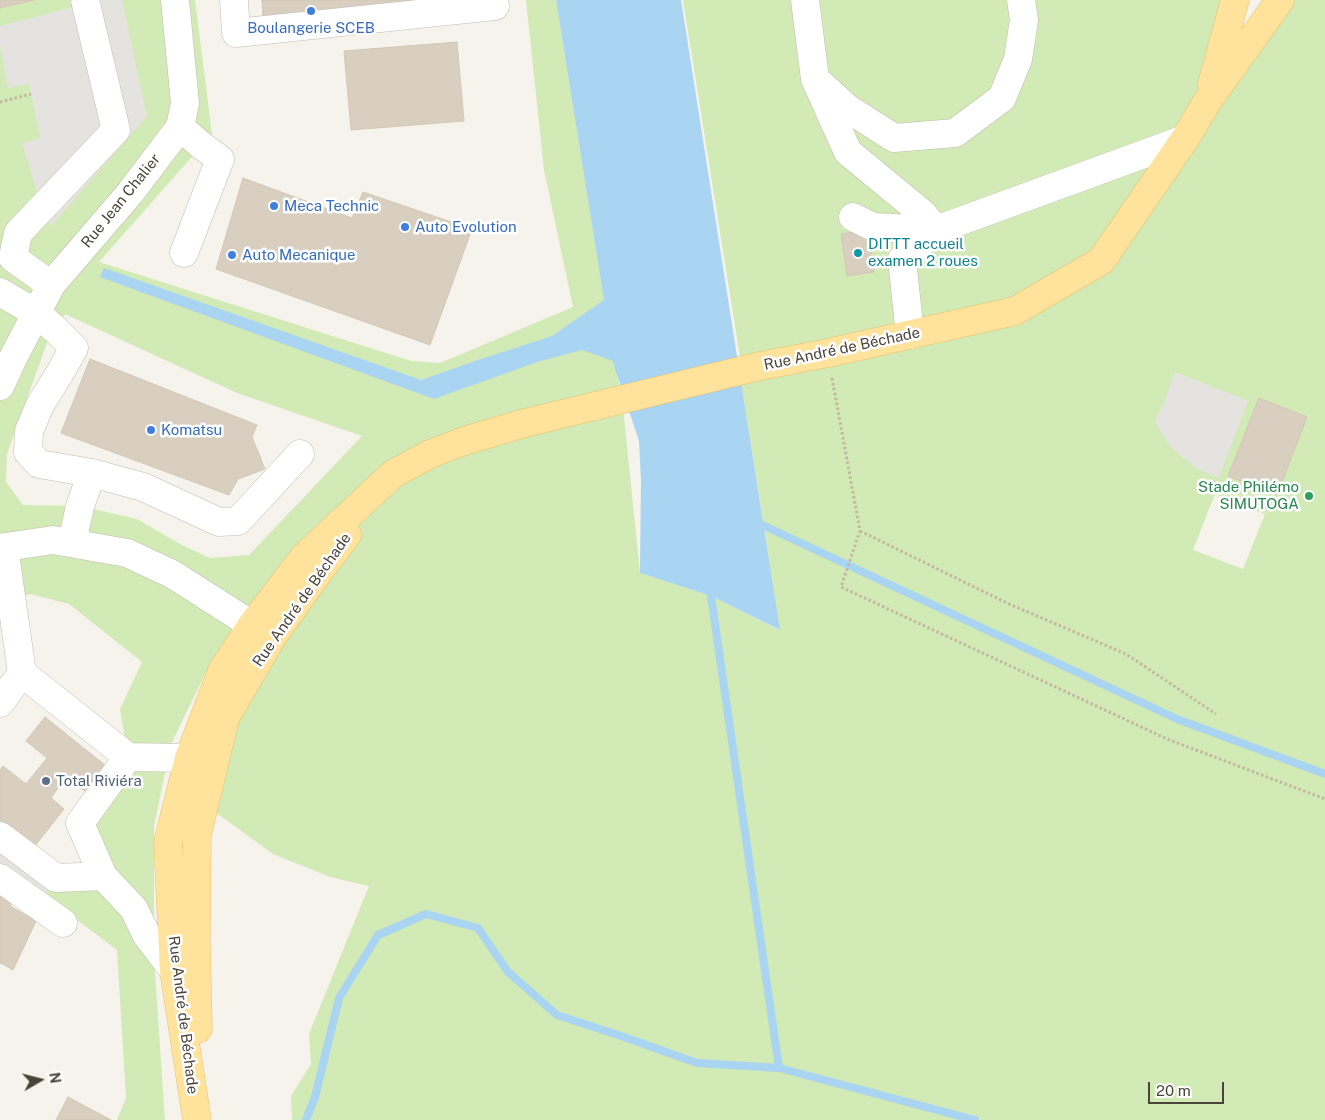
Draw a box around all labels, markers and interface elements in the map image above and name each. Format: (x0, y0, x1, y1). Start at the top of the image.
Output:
marker: Boulangerie SCEB (305, 5, 317, 17)
place label: Boulangerie SCEB (247, 19, 375, 37)
street label: Rue Jean Chalier (78, 150, 164, 252)
place label: Meca Technic (284, 197, 379, 215)
marker: Meca Technic (268, 200, 280, 212)
place label: Auto Evolution (415, 218, 517, 236)
marker: Auto Evolution (399, 221, 411, 233)
place label: DITTT accueil examen 2 roues (868, 235, 978, 270)
place label: Auto Mecanique (242, 246, 356, 264)
marker: DITTT accueil examen 2 roues (852, 247, 864, 259)
marker: Auto Mecanique (226, 249, 238, 261)
street label: Rue André de Béchade (762, 324, 922, 374)
place label: Komatsu (161, 421, 222, 439)
marker: Komatsu (145, 424, 157, 436)
place label: Stade Philémo SIMUTOGA (1198, 478, 1299, 513)
marker: Stade Philémo SIMUTOGA (1303, 490, 1315, 502)
street label: Rue André de Béchade (249, 530, 355, 670)
place label: Total Riviéra (56, 772, 142, 790)
marker: Total Riviéra (40, 775, 52, 787)
street label: Rue André de Béchade (164, 935, 202, 1095)
north arrow (15, 1055, 65, 1105)
text: N (46, 1071, 64, 1084)
scale bar (1150, 1072, 1226, 1104)
text: 20 m (1156, 1082, 1191, 1099)

